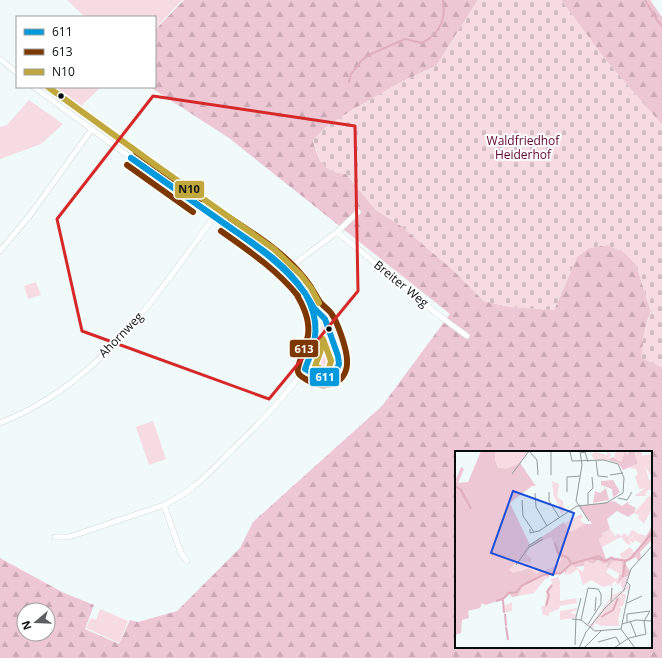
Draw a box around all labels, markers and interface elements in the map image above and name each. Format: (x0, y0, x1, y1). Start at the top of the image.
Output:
legend (16, 16, 156, 88)
text: 611 (52, 23, 73, 40)
text: 613 (52, 43, 73, 60)
text: N10 (52, 63, 75, 80)
unlabelled marker (56, 91, 66, 101)
park label: Waldfriedhof Heiderhof (487, 132, 560, 163)
line badge: N10 (174, 180, 205, 199)
text: N10 (178, 181, 200, 196)
street label: Breiter Weg (370, 256, 433, 311)
street label: Ahornweg (95, 308, 147, 361)
unlabelled marker (324, 324, 334, 334)
line badge: 613 (289, 339, 319, 358)
text: 613 (295, 341, 313, 356)
line badge: 611 (309, 367, 340, 387)
text: 611 (316, 369, 334, 384)
inset map (455, 451, 652, 648)
north arrow (16, 602, 56, 642)
text: N (18, 619, 35, 632)

